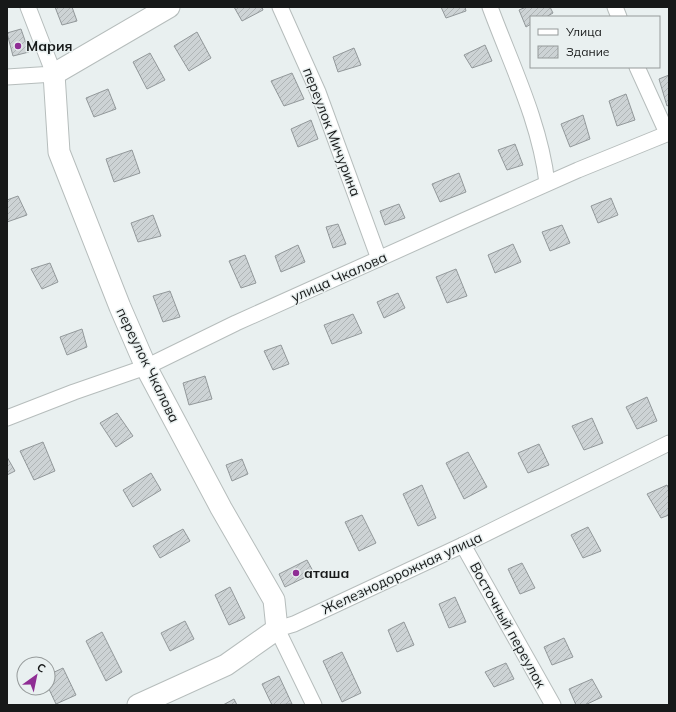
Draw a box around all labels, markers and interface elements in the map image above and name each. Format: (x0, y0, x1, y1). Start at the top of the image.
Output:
legend (530, 16, 660, 68)
text: Улица (565, 24, 602, 39)
place label: Мария (26, 37, 73, 55)
marker: Мария (13, 41, 23, 51)
text: Здание (566, 44, 610, 59)
street label: переулок Мичурина (299, 65, 365, 199)
street label: улица Чкалова (288, 248, 390, 306)
street label: переулок Чкалова (112, 305, 184, 425)
street label: Железнодорожная улица (319, 528, 485, 618)
street label: Восточный переулок (466, 559, 550, 692)
place label: аташа (304, 564, 349, 582)
marker: аташа (291, 568, 301, 578)
north arrow (16, 656, 56, 696)
text: С (34, 660, 49, 676)

